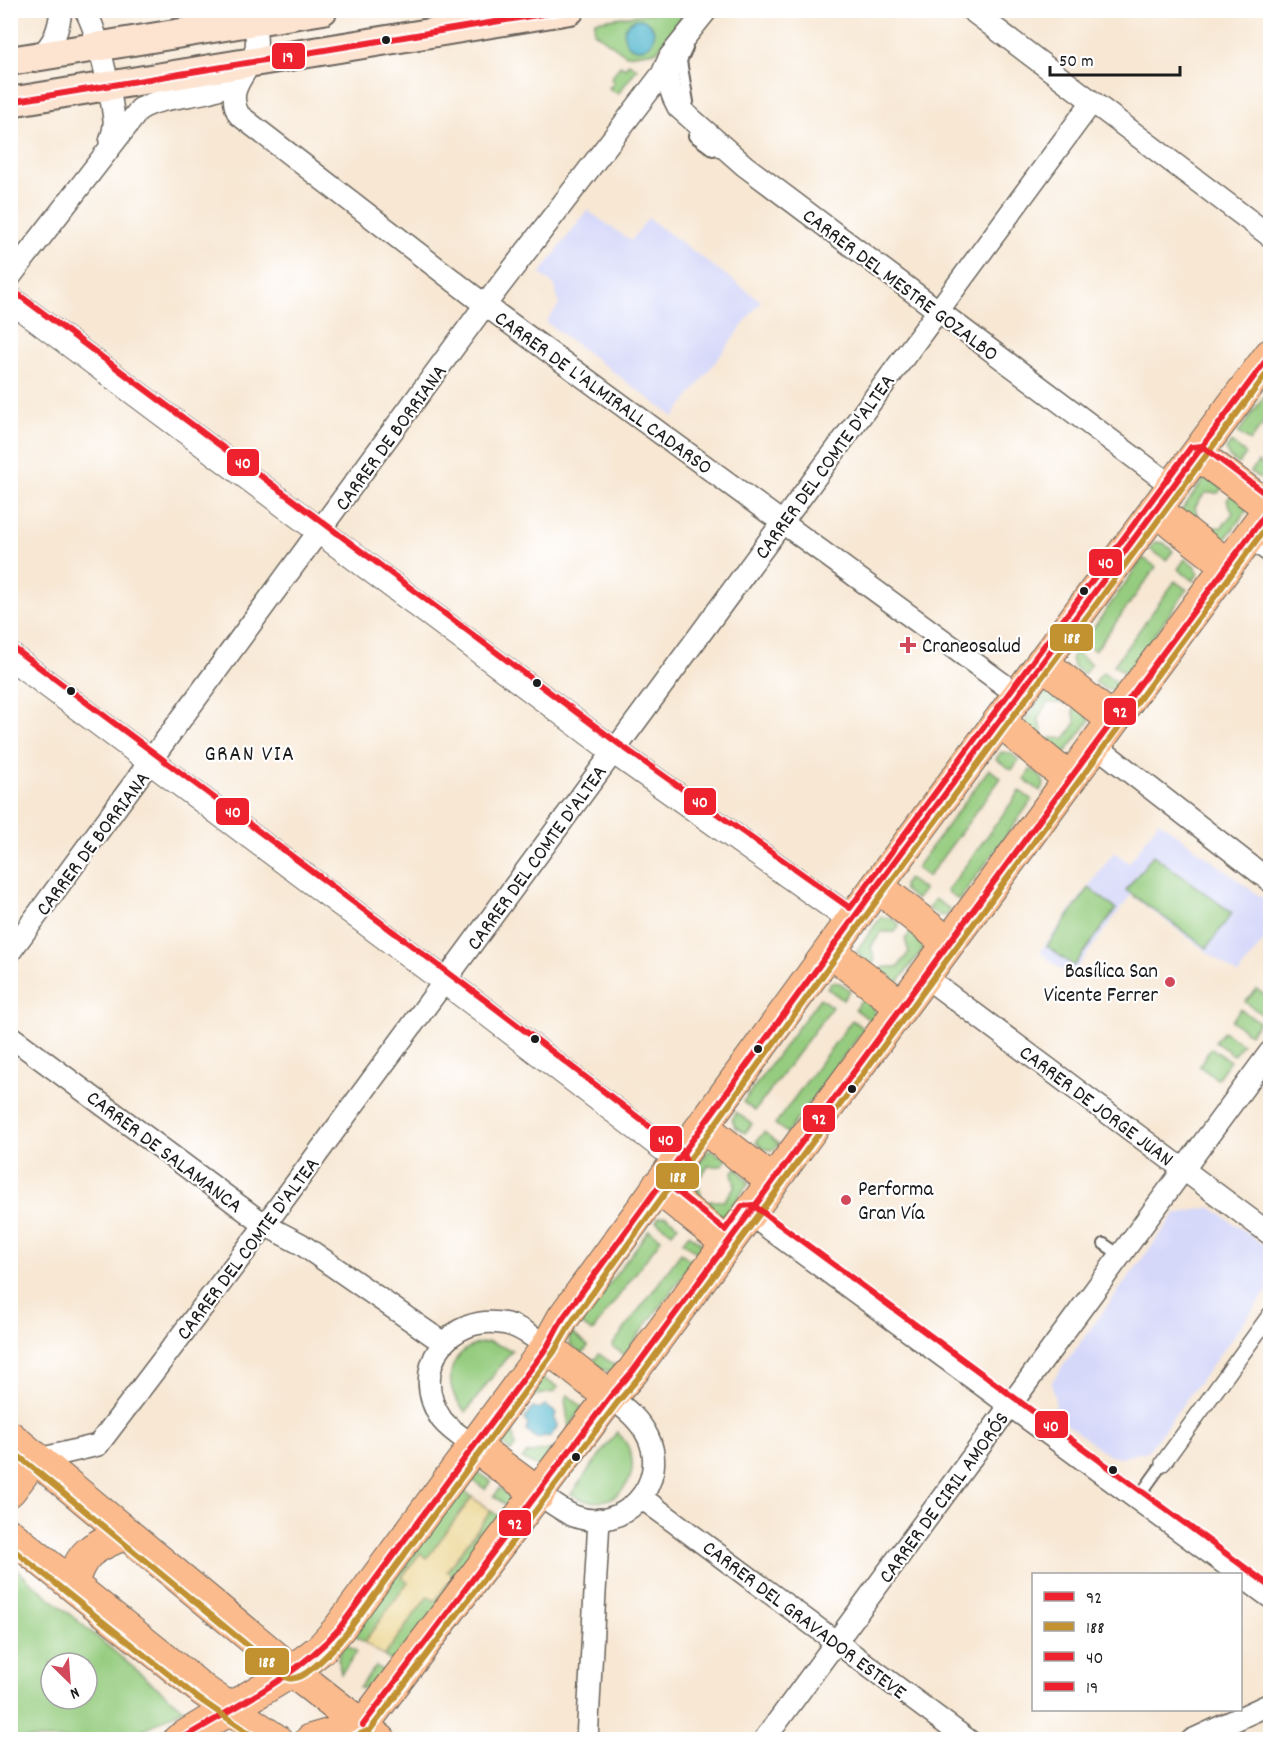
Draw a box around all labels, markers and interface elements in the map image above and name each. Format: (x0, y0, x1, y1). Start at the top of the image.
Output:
unlabelled marker (380, 34, 392, 46)
scale bar (1050, 39, 1180, 77)
line badge: 19 (271, 42, 306, 70)
text: 19 (283, 47, 293, 70)
text: 50 m (1059, 50, 1094, 75)
street label: CARRER DEL MESTRE GOZALBO (795, 203, 1004, 370)
street label: CARRER DE L'ALMIRALL CADARSO (487, 305, 717, 484)
street label: CARRER DE BORRIANA (329, 359, 456, 518)
street label: CARRER DEL COMTE D'ALTEA (749, 369, 904, 567)
line badge: 40 (226, 448, 260, 477)
text: 40 (235, 453, 251, 476)
line badge: 40 (1088, 548, 1123, 577)
text: 40 (1098, 553, 1114, 576)
unlabelled marker (1078, 585, 1090, 597)
line badge: 188 (1049, 623, 1094, 652)
text: 188 (1064, 628, 1081, 651)
place label: Craneosalud (922, 633, 1021, 663)
marker: Craneosalud (899, 636, 917, 654)
unlabelled marker (531, 677, 543, 689)
unlabelled marker (65, 685, 77, 697)
line badge: 92 (1103, 697, 1137, 726)
text: 92 (1113, 702, 1127, 725)
district label: GRAN VIA (204, 740, 296, 771)
street label: CARRER DEL COMTE D'ALTEA (461, 760, 616, 958)
street label: CARRER DE BORRIANA (30, 766, 159, 923)
line badge: 40 (683, 787, 717, 816)
text: 40 (692, 792, 708, 815)
line badge: 40 (215, 797, 250, 826)
text: 40 (225, 802, 241, 825)
place label: Basílica San Vicente Ferrer (1044, 958, 1158, 1012)
marker: Basílica San Vicente Ferrer (1163, 975, 1177, 989)
unlabelled marker (529, 1033, 541, 1045)
street label: CARRER DE JORGE JUAN (1012, 1039, 1179, 1176)
unlabelled marker (752, 1043, 764, 1055)
unlabelled marker (846, 1083, 858, 1095)
street label: CARRER DE SALAMANCA (79, 1085, 248, 1222)
line badge: 92 (802, 1104, 836, 1133)
text: 92 (812, 1109, 826, 1132)
line badge: 40 (649, 1125, 683, 1153)
text: 40 (658, 1130, 674, 1153)
street label: CARRER DEL COMTE D'ALTEA (170, 1152, 328, 1348)
line badge: 188 (655, 1162, 700, 1190)
text: 188 (670, 1167, 687, 1190)
place label: Performa Gran Vía (858, 1176, 935, 1230)
marker: Performa Gran Vía (839, 1193, 853, 1207)
street label: CARRER DE CIRIL AMORÓS (873, 1407, 1018, 1591)
line badge: 40 (1034, 1410, 1069, 1439)
text: 40 (1043, 1416, 1059, 1439)
unlabelled marker (570, 1451, 582, 1463)
unlabelled marker (1107, 1464, 1119, 1476)
line badge: 92 (498, 1509, 532, 1537)
text: 92 (508, 1514, 522, 1537)
street label: CARRER DEL GRAVADOR ESTEVE (695, 1535, 912, 1709)
legend (1032, 1573, 1242, 1711)
text: 92 (1086, 1587, 1102, 1612)
text: 188 (1086, 1617, 1104, 1642)
line badge: 188 (244, 1647, 290, 1676)
text: 40 (1086, 1647, 1103, 1672)
north arrow (39, 1651, 99, 1711)
text: 188 (259, 1652, 276, 1675)
text: 19 (1086, 1677, 1098, 1702)
text: N (66, 1680, 83, 1704)

